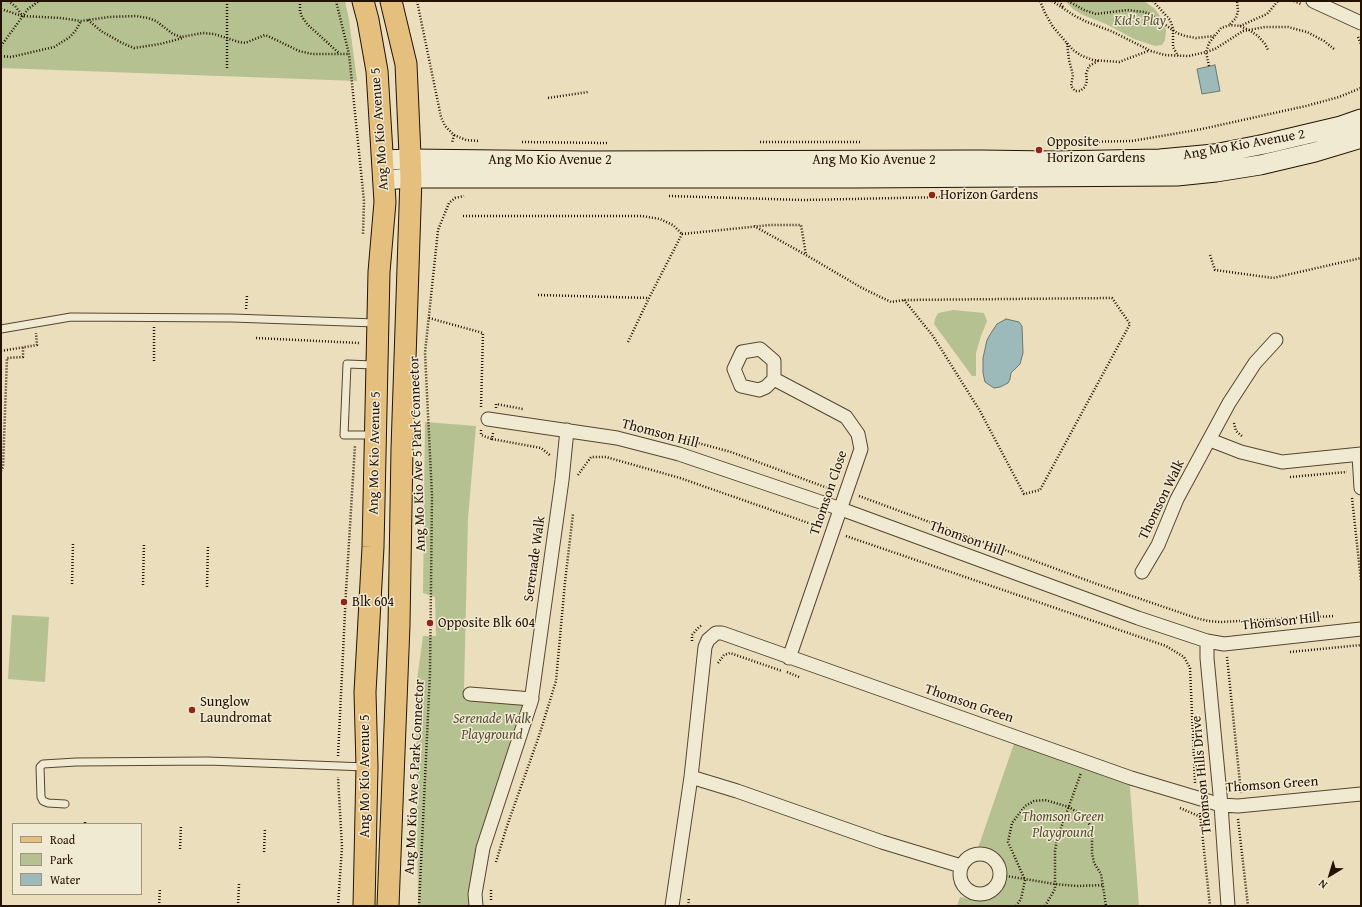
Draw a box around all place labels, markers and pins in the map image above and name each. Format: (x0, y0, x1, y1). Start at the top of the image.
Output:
place label: Opposite Horizon Gardens (1047, 134, 1145, 166)
marker: Opposite Horizon Gardens (1034, 145, 1044, 155)
place label: Horizon Gardens (940, 187, 1038, 203)
marker: Horizon Gardens (927, 190, 937, 200)
place label: Blk 604 (352, 594, 394, 610)
marker: Blk 604 (339, 597, 349, 607)
place label: Opposite Blk 604 (438, 615, 535, 631)
marker: Opposite Blk 604 (425, 618, 435, 628)
place label: Sunglow Laundromat (200, 694, 272, 726)
marker: Sunglow Laundromat (187, 705, 197, 715)

